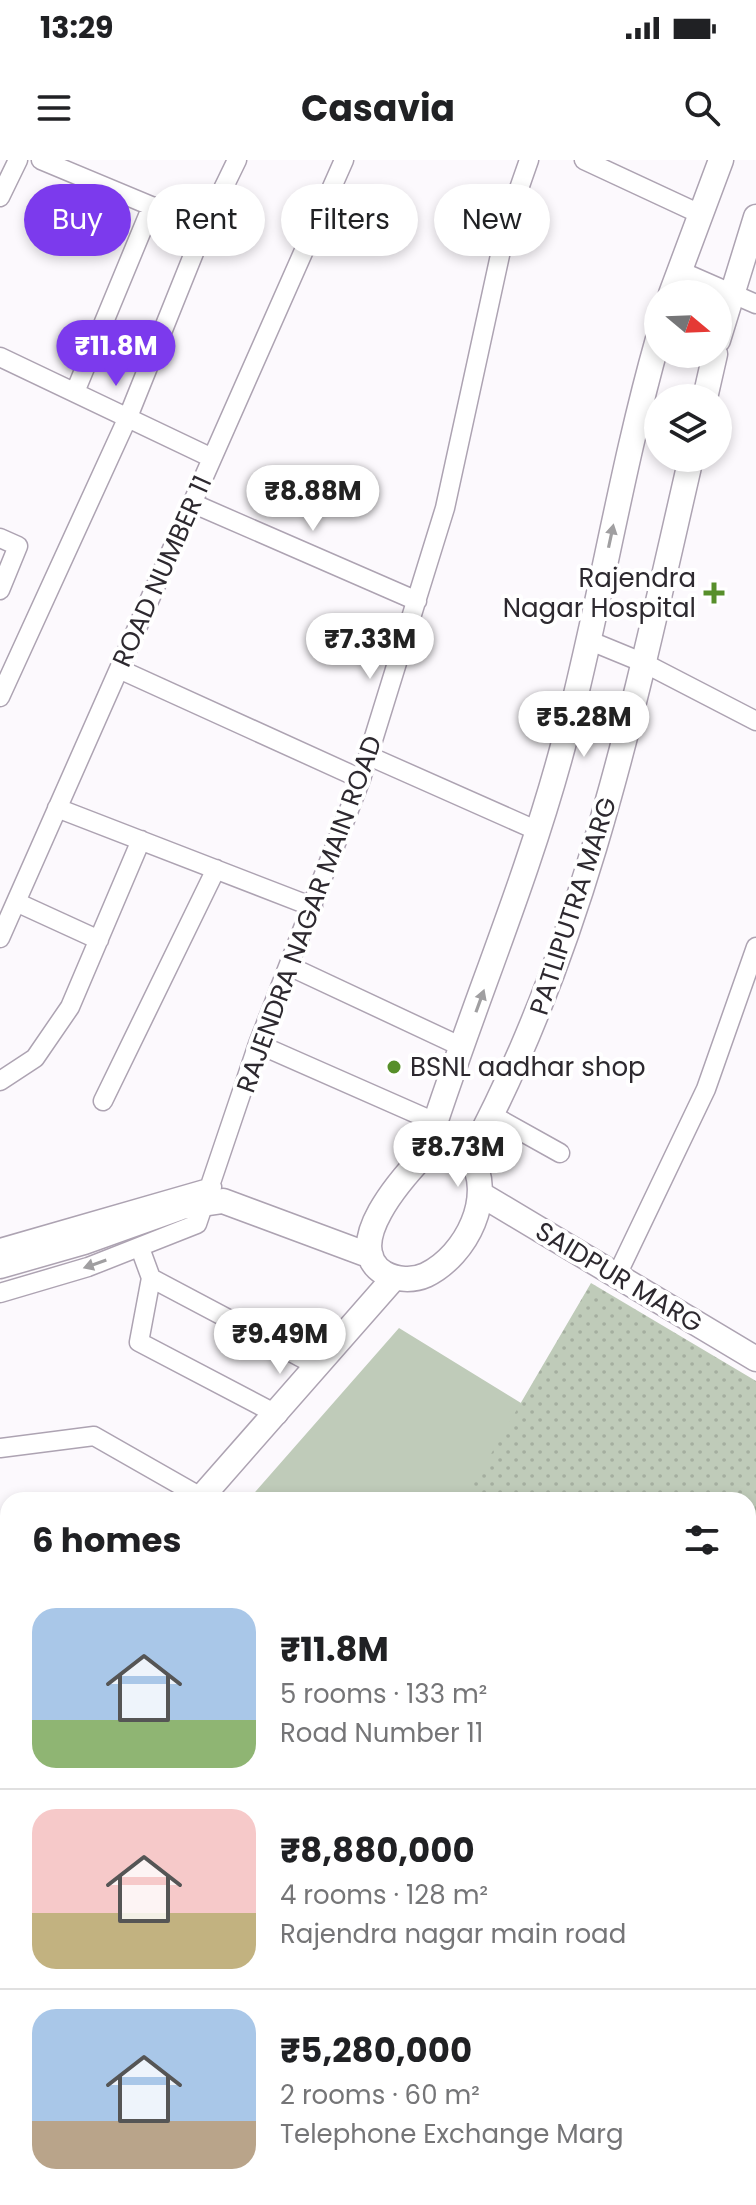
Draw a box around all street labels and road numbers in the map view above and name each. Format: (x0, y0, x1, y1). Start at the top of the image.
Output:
street label: ROAD NUMBER 11 (104, 470, 220, 672)
street label: RAJENDRA NAGAR MAIN ROAD (228, 731, 390, 1097)
street label: PATLIPUTRA MARG (521, 792, 625, 1020)
street label: SAIDPUR MARG (529, 1213, 709, 1341)

